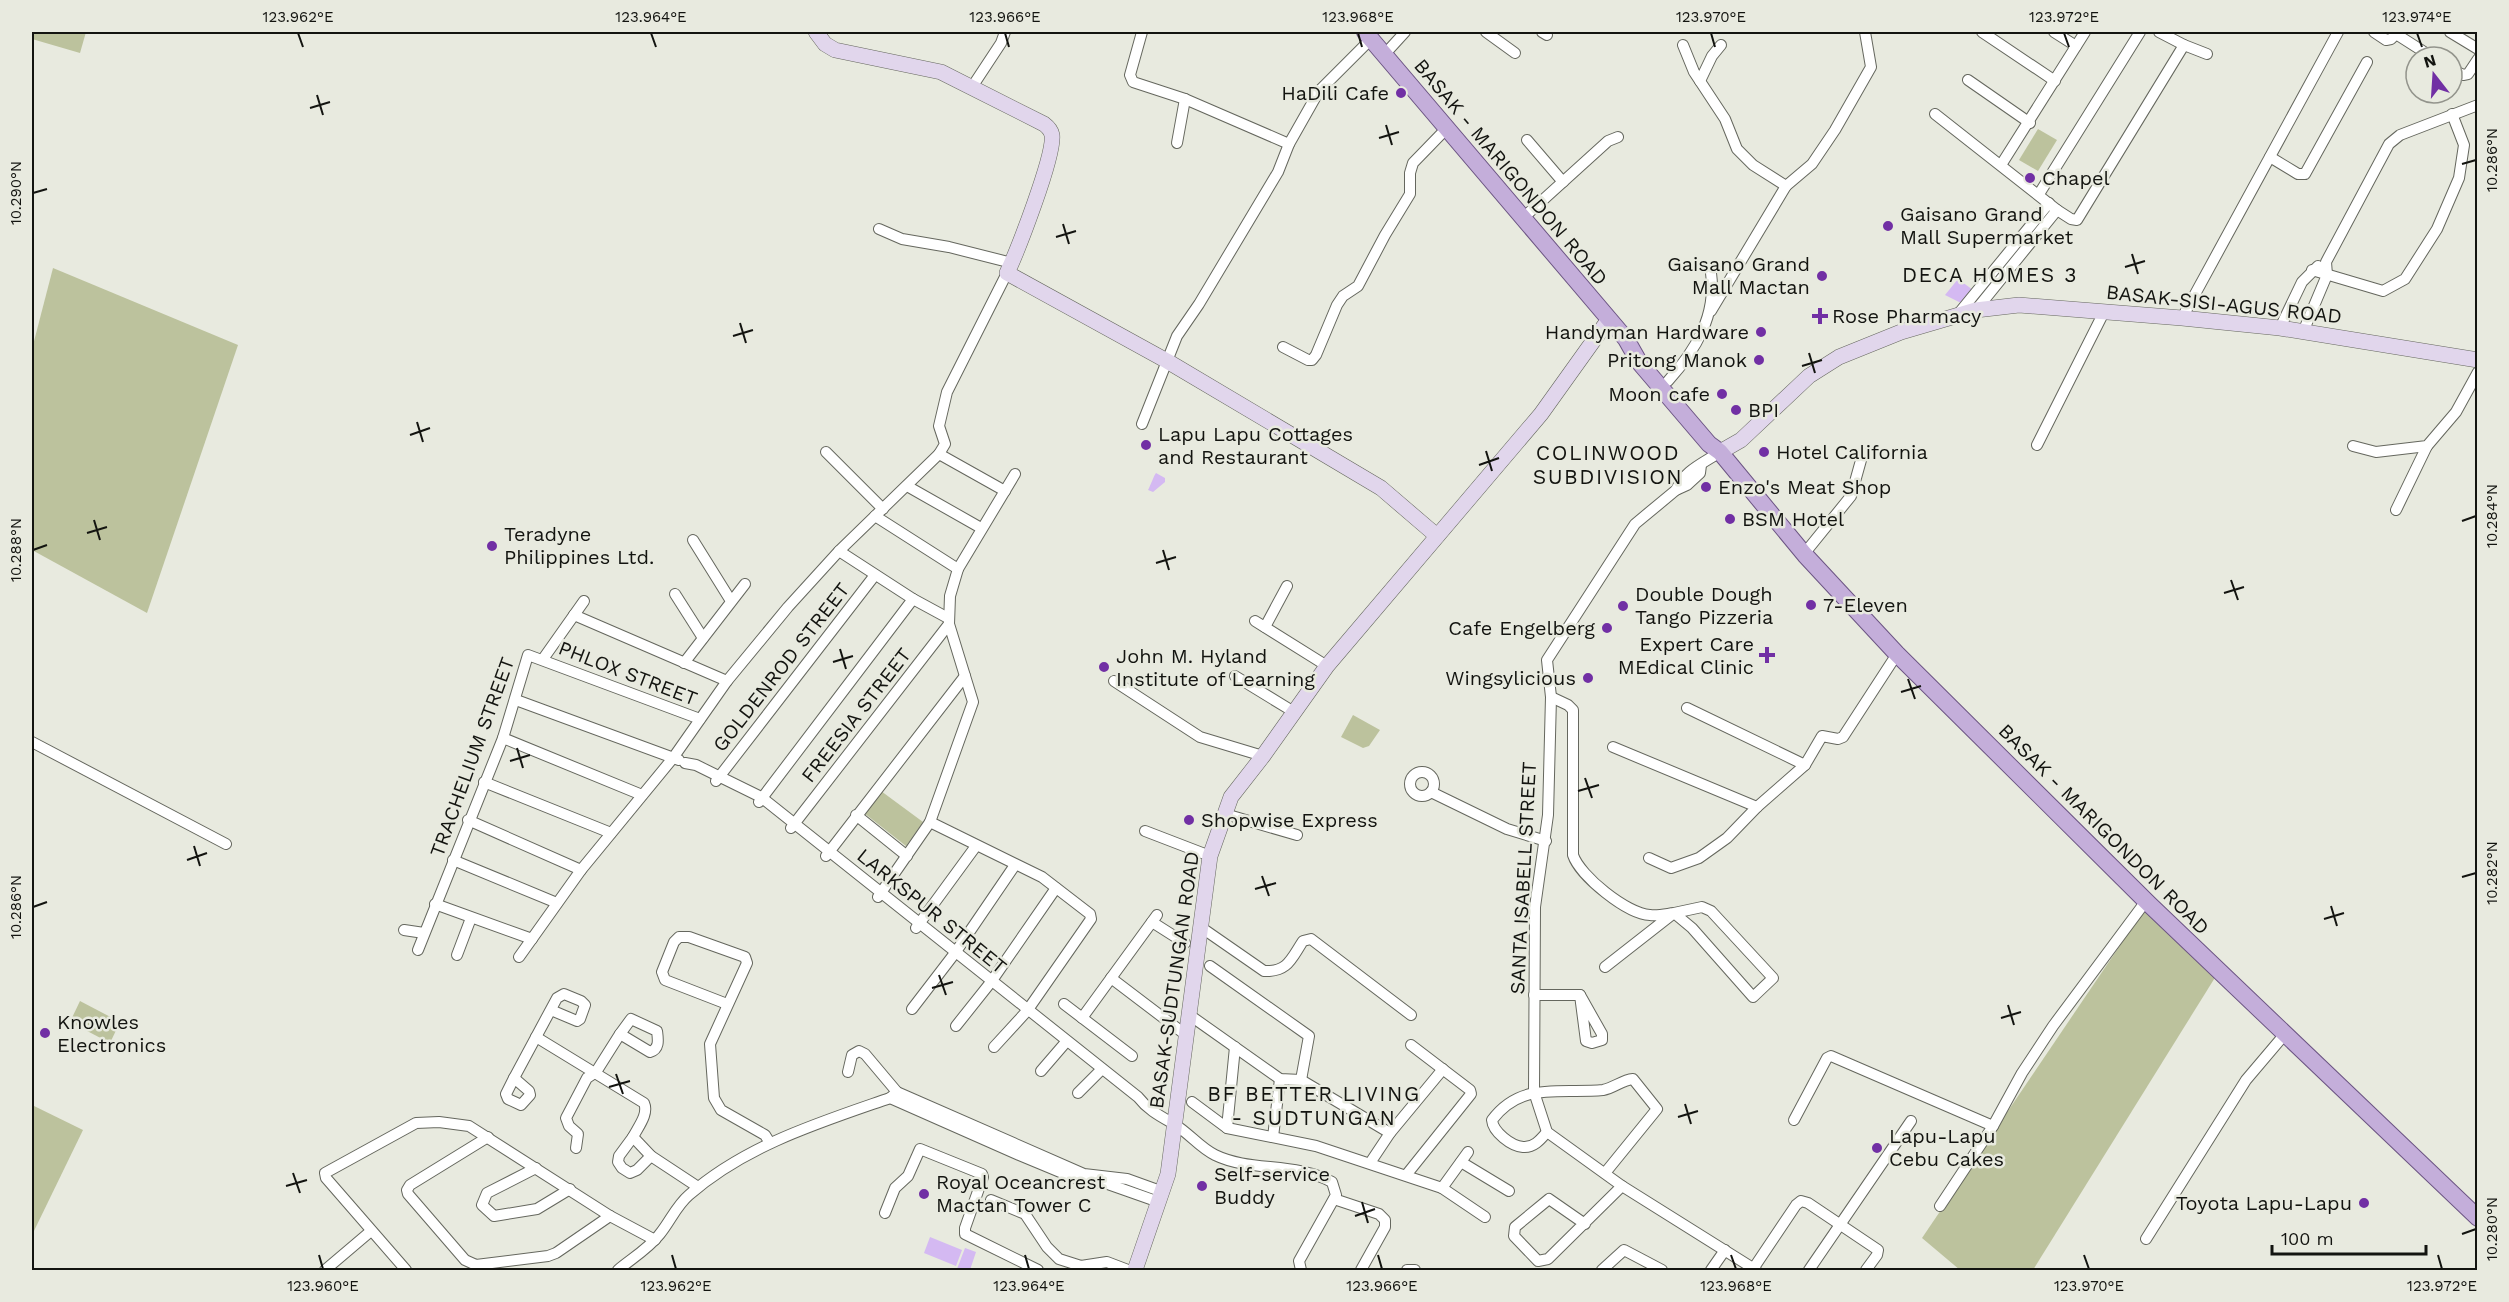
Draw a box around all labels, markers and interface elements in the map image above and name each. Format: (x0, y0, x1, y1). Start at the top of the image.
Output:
text: 123.962°E (263, 8, 333, 26)
text: 123.964°E (615, 8, 687, 26)
text: 123.966°E (969, 8, 1041, 26)
text: 123.968°E (1322, 8, 1394, 26)
text: 123.970°E (1676, 8, 1746, 26)
text: 123.972°E (2029, 8, 2099, 26)
text: 123.974°E (2382, 8, 2452, 26)
north arrow (2404, 45, 2464, 105)
text: N (2421, 50, 2438, 72)
street label: BASAK - MARIGONDON ROAD (1409, 54, 1613, 290)
place label: HaDili Cafe (1281, 81, 1389, 105)
marker: HaDili Cafe (1394, 86, 1408, 100)
text: 10.286°N (2483, 128, 2501, 192)
text: 10.290°N (7, 161, 25, 225)
place label: Chapel (2042, 166, 2110, 190)
marker: Chapel (2023, 171, 2037, 185)
place label: Gaisano Grand Mall Supermarket (1900, 202, 2074, 249)
marker: Gaisano Grand Mall Supermarket (1881, 219, 1895, 233)
place label: Gaisano Grand Mall Mactan (1667, 252, 1810, 299)
district label: DECA HOMES 3 (1902, 262, 2078, 287)
marker: Gaisano Grand Mall Mactan (1815, 269, 1829, 283)
street label: BASAK-SISI-AGUS ROAD (2105, 280, 2343, 328)
place label: Rose Pharmacy (1832, 304, 1982, 328)
marker: Rose Pharmacy (1813, 309, 1827, 323)
place label: Handyman Hardware (1545, 320, 1749, 344)
marker: Handyman Hardware (1754, 325, 1768, 339)
place label: Pritong Manok (1607, 348, 1747, 372)
marker: Pritong Manok (1752, 353, 1766, 367)
place label: Moon cafe (1608, 382, 1710, 406)
marker: Moon cafe (1715, 387, 1729, 401)
place label: BPI (1748, 398, 1779, 422)
marker: BPI (1729, 403, 1743, 417)
place label: Lapu Lapu Cottages and Restaurant (1158, 422, 1353, 469)
marker: Lapu Lapu Cottages and Restaurant (1139, 438, 1153, 452)
district label: COLINWOOD SUBDIVISION (1533, 440, 1683, 489)
place label: Hotel California (1776, 440, 1928, 464)
marker: Hotel California (1757, 445, 1771, 459)
place label: Enzo's Meat Shop (1718, 475, 1891, 499)
marker: Enzo's Meat Shop (1699, 480, 1713, 494)
text: 10.284°N (2483, 484, 2501, 548)
place label: BSM Hotel (1742, 507, 1844, 531)
marker: BSM Hotel (1723, 512, 1737, 526)
text: 10.288°N (7, 518, 25, 582)
place label: Teradyne Philippines Ltd. (504, 522, 654, 569)
marker: Teradyne Philippines Ltd. (485, 539, 499, 553)
street label: GOLDENROD STREET (708, 578, 854, 756)
place label: Double Dough Tango Pizzeria (1635, 582, 1773, 629)
place label: 7-Eleven (1823, 593, 1908, 617)
marker: 7-Eleven (1804, 598, 1818, 612)
marker: Double Dough Tango Pizzeria (1616, 599, 1630, 613)
place label: Cafe Engelberg (1448, 616, 1595, 640)
marker: Cafe Engelberg (1600, 621, 1614, 635)
place label: Expert Care MEdical Clinic (1618, 632, 1754, 679)
street label: PHLOX STREET (555, 636, 701, 710)
street label: FREESIA STREET (796, 643, 916, 787)
place label: John M. Hyland Institute of Learning (1116, 644, 1315, 691)
marker: Expert Care MEdical Clinic (1758, 646, 1776, 664)
street label: TRACHELIUM STREET (425, 654, 519, 860)
marker: John M. Hyland Institute of Learning (1097, 660, 1111, 674)
place label: Wingsylicious (1445, 666, 1576, 690)
marker: Wingsylicious (1581, 671, 1595, 685)
street label: BASAK - MARIGONDON ROAD (1994, 719, 2214, 939)
street label: SANTA ISABELL STREET (1505, 761, 1541, 995)
place label: Shopwise Express (1201, 808, 1378, 832)
marker: Shopwise Express (1182, 813, 1196, 827)
text: 10.282°N (2483, 841, 2501, 905)
street label: LARKSPUR STREET (852, 843, 1012, 979)
street label: BASAK-SUDTUNGAN ROAD (1144, 850, 1204, 1110)
text: 10.286°N (7, 875, 25, 939)
place label: Knowles Electronics (57, 1010, 166, 1057)
marker: Knowles Electronics (38, 1026, 52, 1040)
district label: BF BETTER LIVING - SUDTUNGAN (1207, 1081, 1421, 1130)
place label: Lapu-Lapu Cebu Cakes (1889, 1124, 2004, 1171)
marker: Lapu-Lapu Cebu Cakes (1870, 1141, 1884, 1155)
place label: Self-service Buddy (1214, 1162, 1330, 1209)
place label: Royal Oceancrest Mactan Tower C (936, 1170, 1106, 1217)
marker: Self-service Buddy (1195, 1179, 1209, 1193)
marker: Royal Oceancrest Mactan Tower C (917, 1187, 931, 1201)
place label: Toyota Lapu-Lapu (2176, 1191, 2352, 1215)
marker: Toyota Lapu-Lapu (2357, 1196, 2371, 1210)
text: 10.280°N (2483, 1197, 2501, 1261)
scale bar (2272, 1218, 2426, 1256)
text: 100 m (2281, 1228, 2334, 1249)
text: 123.960°E (287, 1277, 359, 1295)
text: 123.962°E (641, 1277, 711, 1295)
text: 123.964°E (993, 1277, 1065, 1295)
text: 123.966°E (1346, 1277, 1418, 1295)
text: 123.968°E (1700, 1277, 1772, 1295)
text: 123.970°E (2054, 1277, 2124, 1295)
text: 123.972°E (2407, 1277, 2477, 1295)

